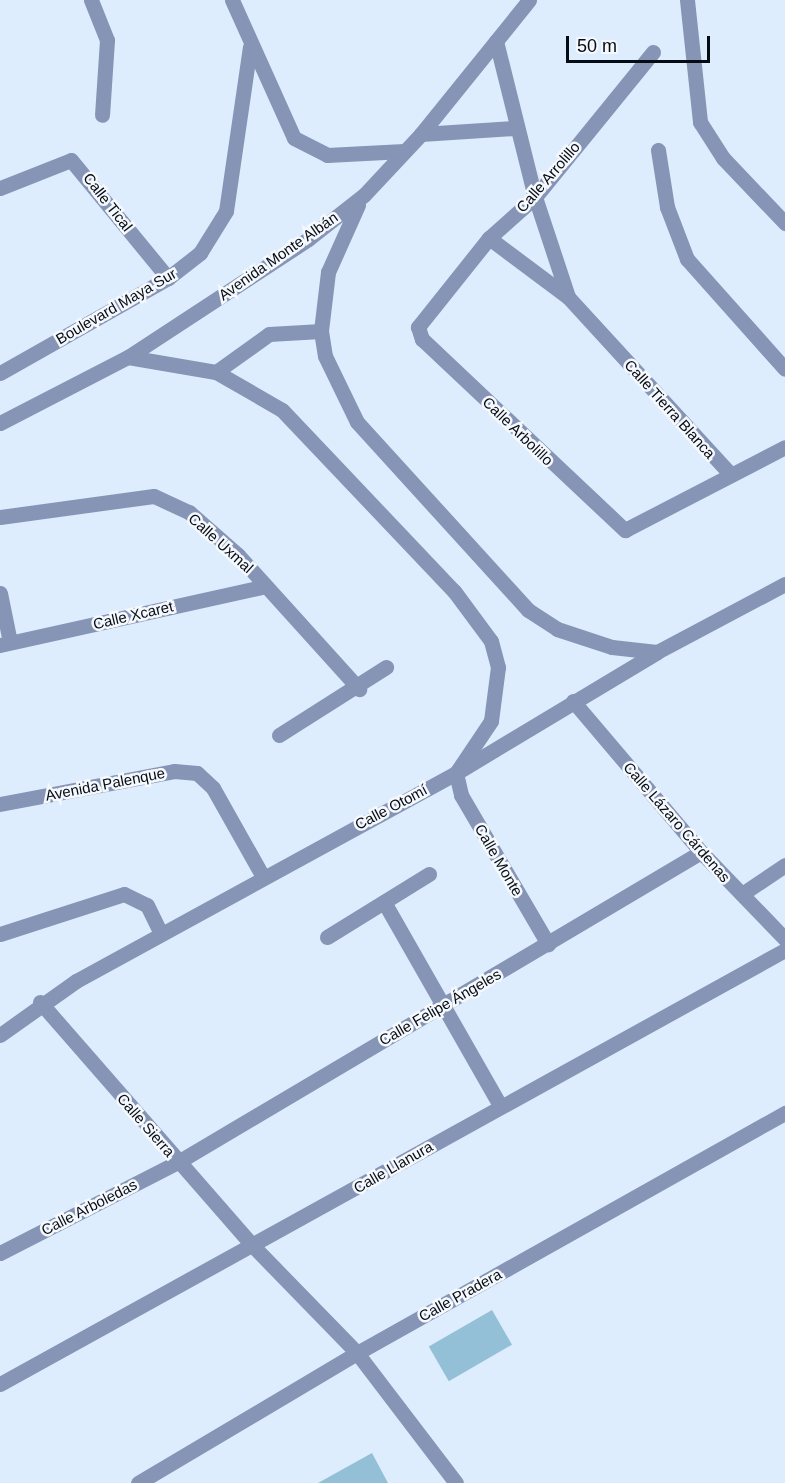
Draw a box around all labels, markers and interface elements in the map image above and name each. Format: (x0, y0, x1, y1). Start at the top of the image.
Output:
scale bar (569, 24, 713, 62)
text: 50 m (577, 36, 617, 56)
street label: Calle Arrolillo (512, 138, 584, 216)
street label: Calle Tical (80, 169, 136, 235)
street label: Avenida Monte Albán (215, 208, 341, 304)
street label: Boulevard Maya Sur (53, 264, 179, 348)
street label: Calle Tierra Blanca (621, 356, 719, 462)
street label: Calle Arbolillo (479, 393, 557, 469)
street label: Calle Uxmal (185, 509, 257, 577)
street label: Calle Xcaret (91, 597, 175, 633)
street label: Calle Lázaro Cárdenas (620, 758, 734, 886)
street label: Avenida Palenque (44, 764, 166, 804)
street label: Calle Otomí (352, 780, 430, 834)
street label: Calle Monte (471, 821, 527, 899)
street label: Calle Felipe Ángeles (376, 965, 504, 1049)
street label: Calle Sierra (114, 1090, 178, 1160)
street label: Calle Llanura (350, 1137, 436, 1197)
street label: Calle Arboledas (38, 1175, 140, 1239)
street label: Calle Pradera (416, 1265, 504, 1325)

